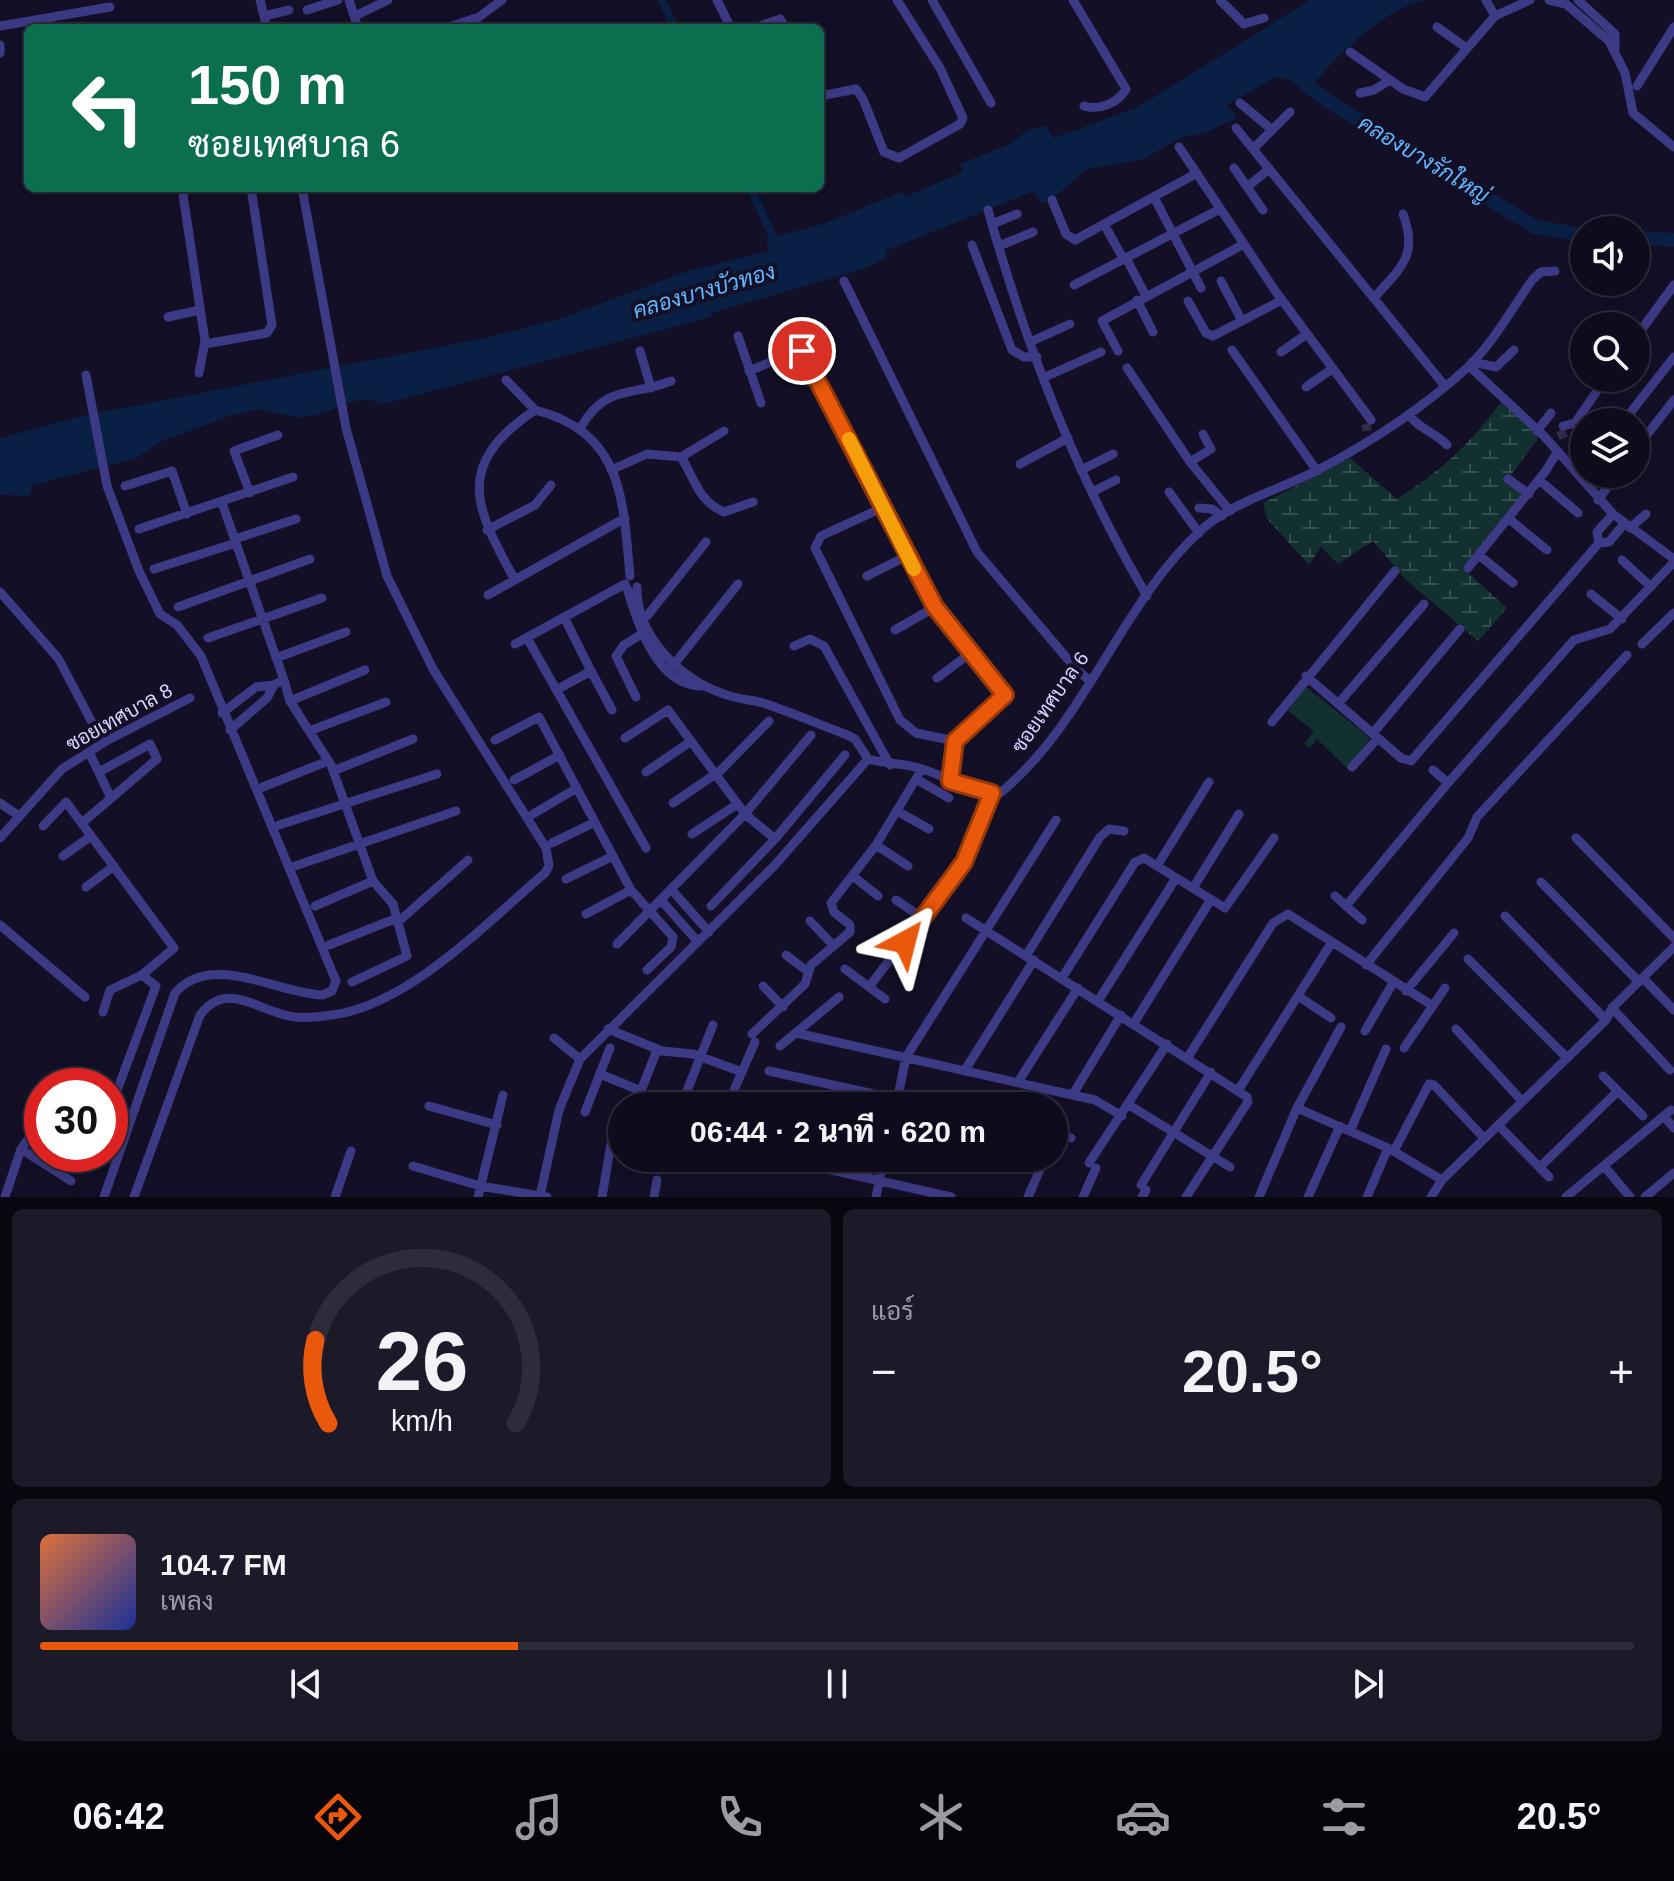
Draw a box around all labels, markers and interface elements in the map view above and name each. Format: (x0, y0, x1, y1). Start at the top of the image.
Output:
text: 150 m (188, 53, 347, 116)
icon: left (56, 56, 160, 160)
water label: คลองบางรักใหญ่ (1354, 108, 1496, 209)
text: ซอยเทศบาล 6 (188, 124, 400, 165)
map controls (1570, 216, 1650, 488)
button: sound (1570, 216, 1650, 296)
water label: คลองบางบัวทอง (630, 258, 778, 323)
button: search (1570, 312, 1650, 392)
pin (768, 317, 836, 385)
icon: arrive (780, 329, 824, 373)
button: layers (1570, 408, 1650, 488)
street label: ซอยเทศบาล 6 (1007, 647, 1093, 757)
street label: ซอยเทศบาล 8 (62, 679, 176, 755)
position arrow (863, 900, 947, 984)
speed limit sign: 30 (24, 1068, 128, 1172)
text: 06:44 · 2 นาที · 620 m (690, 1115, 986, 1148)
text: แอร์ (871, 1296, 914, 1326)
text: 26 (375, 1315, 468, 1408)
text: 20.5° (1182, 1338, 1323, 1405)
text: − (871, 1347, 897, 1396)
text: + (1608, 1347, 1634, 1396)
text: km/h (391, 1405, 452, 1437)
text: 104.7 FM (160, 1548, 287, 1581)
text: เพลง (160, 1586, 214, 1616)
icon: previous (284, 1662, 328, 1706)
icon: pause (815, 1662, 859, 1706)
icon: next (1346, 1662, 1390, 1706)
icon: directions (310, 1789, 366, 1845)
icon: music (511, 1789, 567, 1845)
icon: phone (712, 1789, 768, 1845)
icon: climate (913, 1789, 969, 1845)
icon: car (1115, 1789, 1171, 1845)
icon: filters (1316, 1789, 1372, 1845)
text: 06:42 (73, 1796, 165, 1837)
text: 20.5° (1517, 1796, 1601, 1837)

